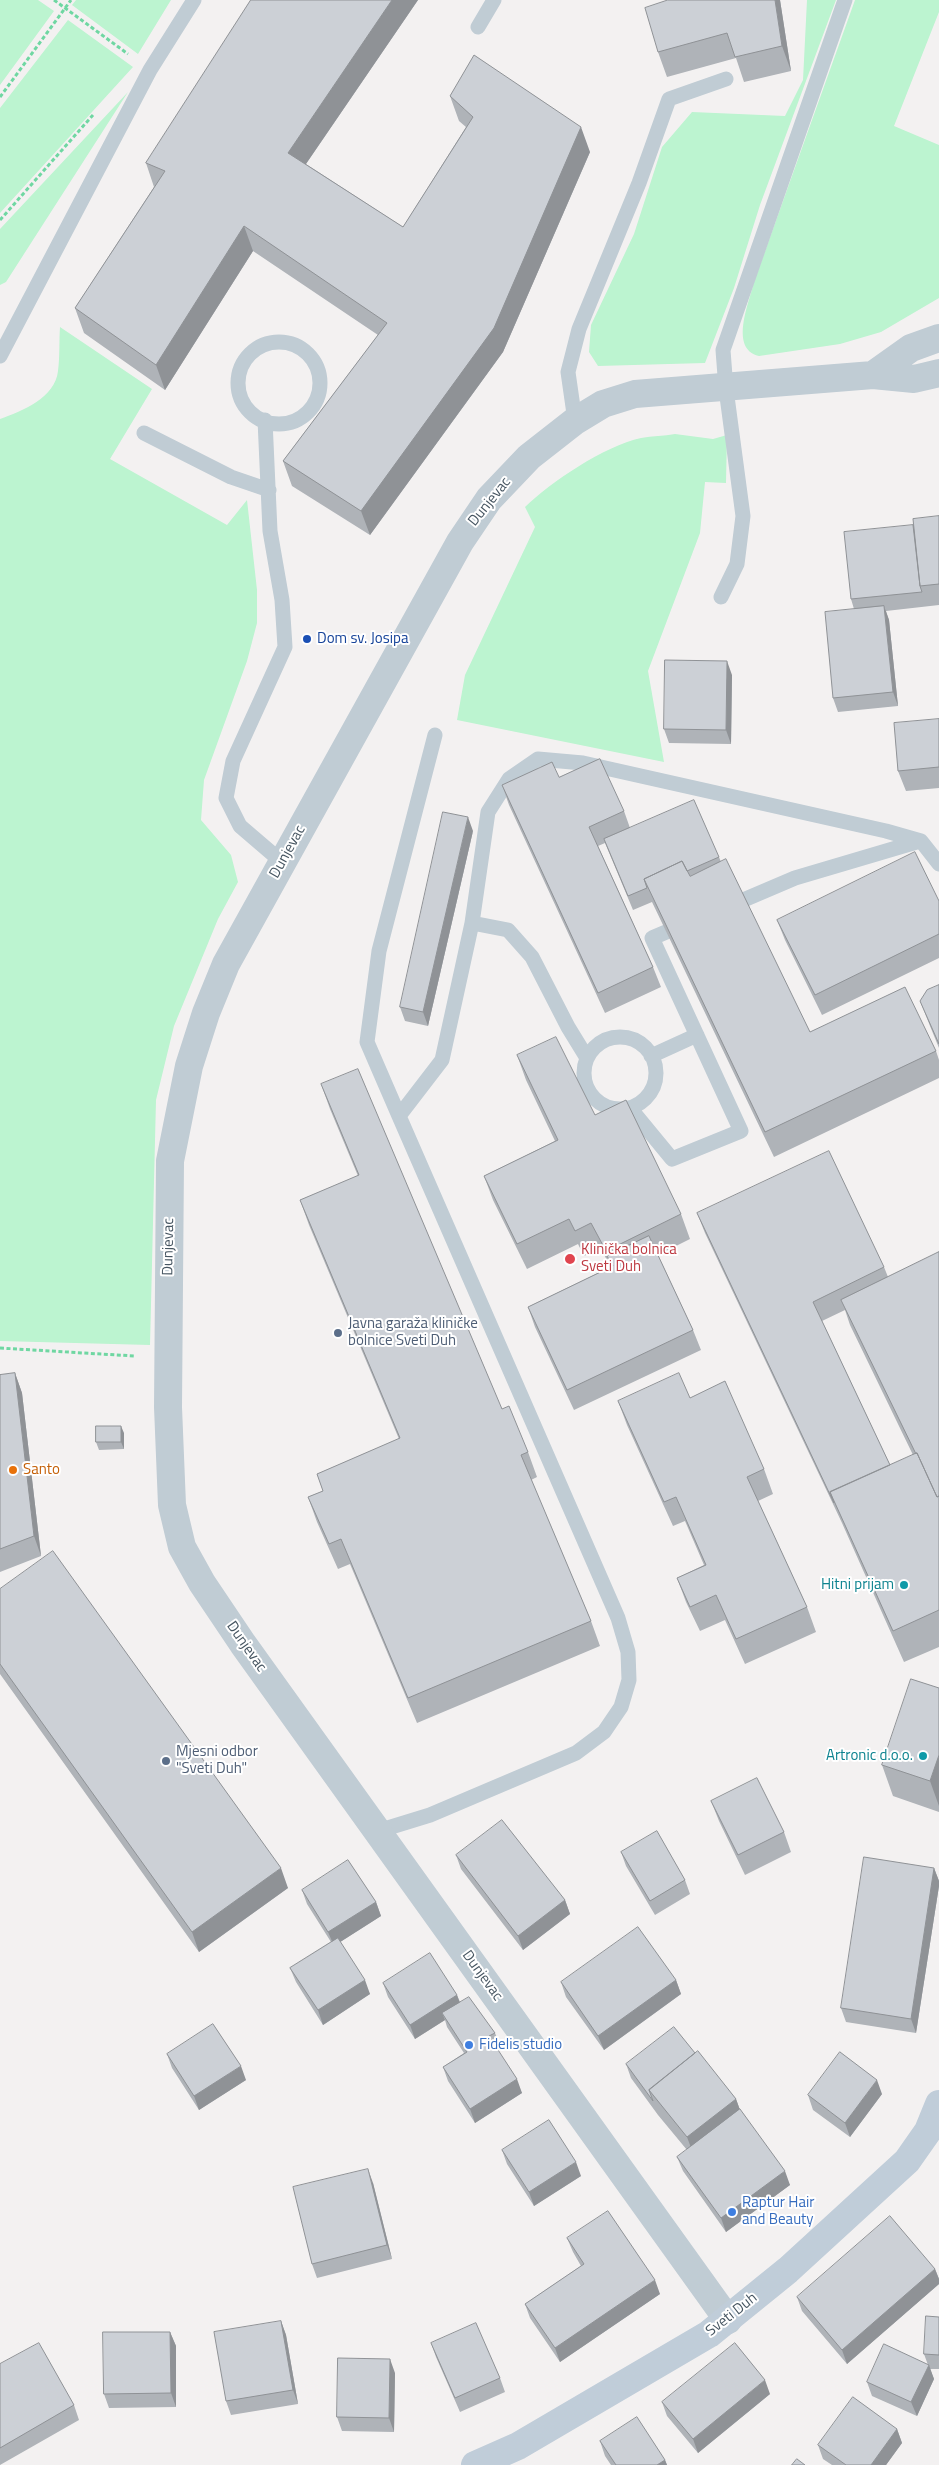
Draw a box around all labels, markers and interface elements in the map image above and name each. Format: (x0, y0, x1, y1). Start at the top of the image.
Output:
street label: Dunjevac (465, 474, 515, 530)
place label: Dom sv. Josipa (317, 630, 408, 648)
marker: Dom sv. Josipa (301, 633, 313, 645)
street label: Dunjevac (266, 822, 310, 882)
street label: Dunjevac (159, 1218, 179, 1276)
place label: Klinička bolnica Sveti Duh (581, 1241, 677, 1276)
marker: Klinička bolnica Sveti Duh (563, 1252, 577, 1266)
place label: Javna garaža kliničke bolnice Sveti Duh (348, 1315, 478, 1350)
marker: Javna garaža kliničke bolnice Sveti Duh (332, 1327, 344, 1339)
place label: Santo (23, 1461, 60, 1479)
marker: Santo (7, 1464, 19, 1476)
place label: Hitni prijam (821, 1576, 894, 1594)
marker: Hitni prijam (898, 1579, 910, 1591)
street label: Dunjevac (222, 1618, 270, 1676)
place label: Mjesni odbor "Sveti Duh" (176, 1743, 258, 1778)
place label: Artronic d.o.o. (826, 1747, 913, 1765)
marker: Artronic d.o.o. (917, 1750, 929, 1762)
marker: Mjesni odbor "Sveti Duh" (160, 1755, 172, 1767)
street label: Dunjevac (458, 1947, 506, 2005)
place label: Fidelis studio (479, 2036, 562, 2054)
marker: Fidelis studio (463, 2039, 475, 2051)
place label: Raptur Hair and Beauty (742, 2194, 814, 2229)
marker: Raptur Hair and Beauty (726, 2206, 738, 2218)
street label: Sveti Duh (703, 2289, 761, 2341)

